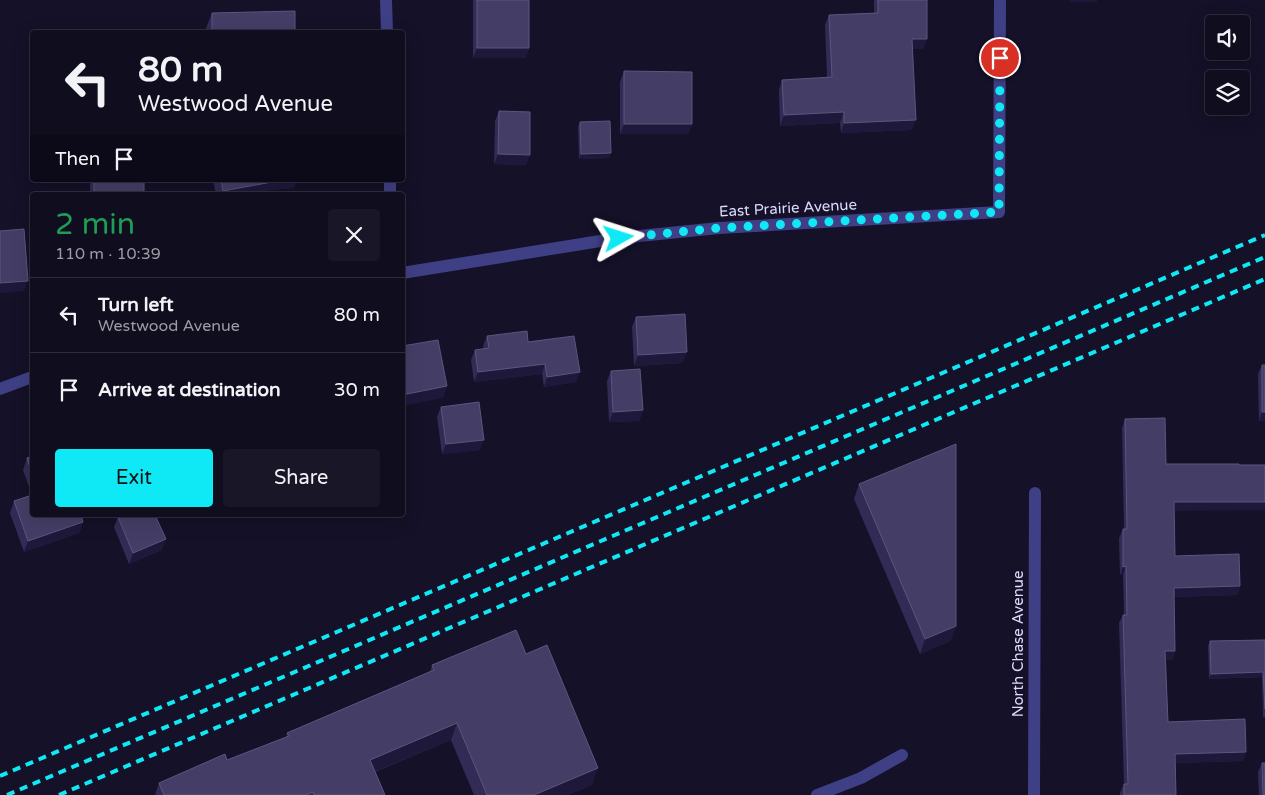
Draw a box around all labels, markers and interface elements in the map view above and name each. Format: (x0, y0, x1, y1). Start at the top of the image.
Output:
map controls (1205, 15, 1250, 115)
button: sound (1205, 15, 1250, 60)
pin (979, 37, 1021, 79)
icon: arrive (986, 44, 1014, 72)
text: 80 m (138, 49, 223, 91)
icon: left (55, 50, 120, 115)
button: layers (1205, 70, 1250, 115)
text: Westwood Avenue (138, 91, 333, 117)
icon: arrive (110, 145, 138, 173)
text: Then (55, 148, 100, 170)
street label: East Prairie Avenue (719, 195, 857, 221)
text: 2 min (55, 206, 135, 243)
button: close (328, 209, 380, 261)
position arrow (592, 211, 644, 263)
text: 110 m · 10:39 (55, 244, 161, 264)
text: Turn left (98, 294, 174, 316)
icon: left (55, 301, 83, 329)
text: 80 m (334, 304, 380, 326)
text: Westwood Avenue (98, 316, 240, 336)
icon: arrive (55, 376, 83, 404)
text: Arrive at destination (98, 379, 281, 401)
text: 30 m (334, 379, 380, 401)
button: Exit (55, 449, 213, 507)
button: Share (223, 449, 380, 507)
street label: North Chase Avenue (1009, 571, 1027, 717)

